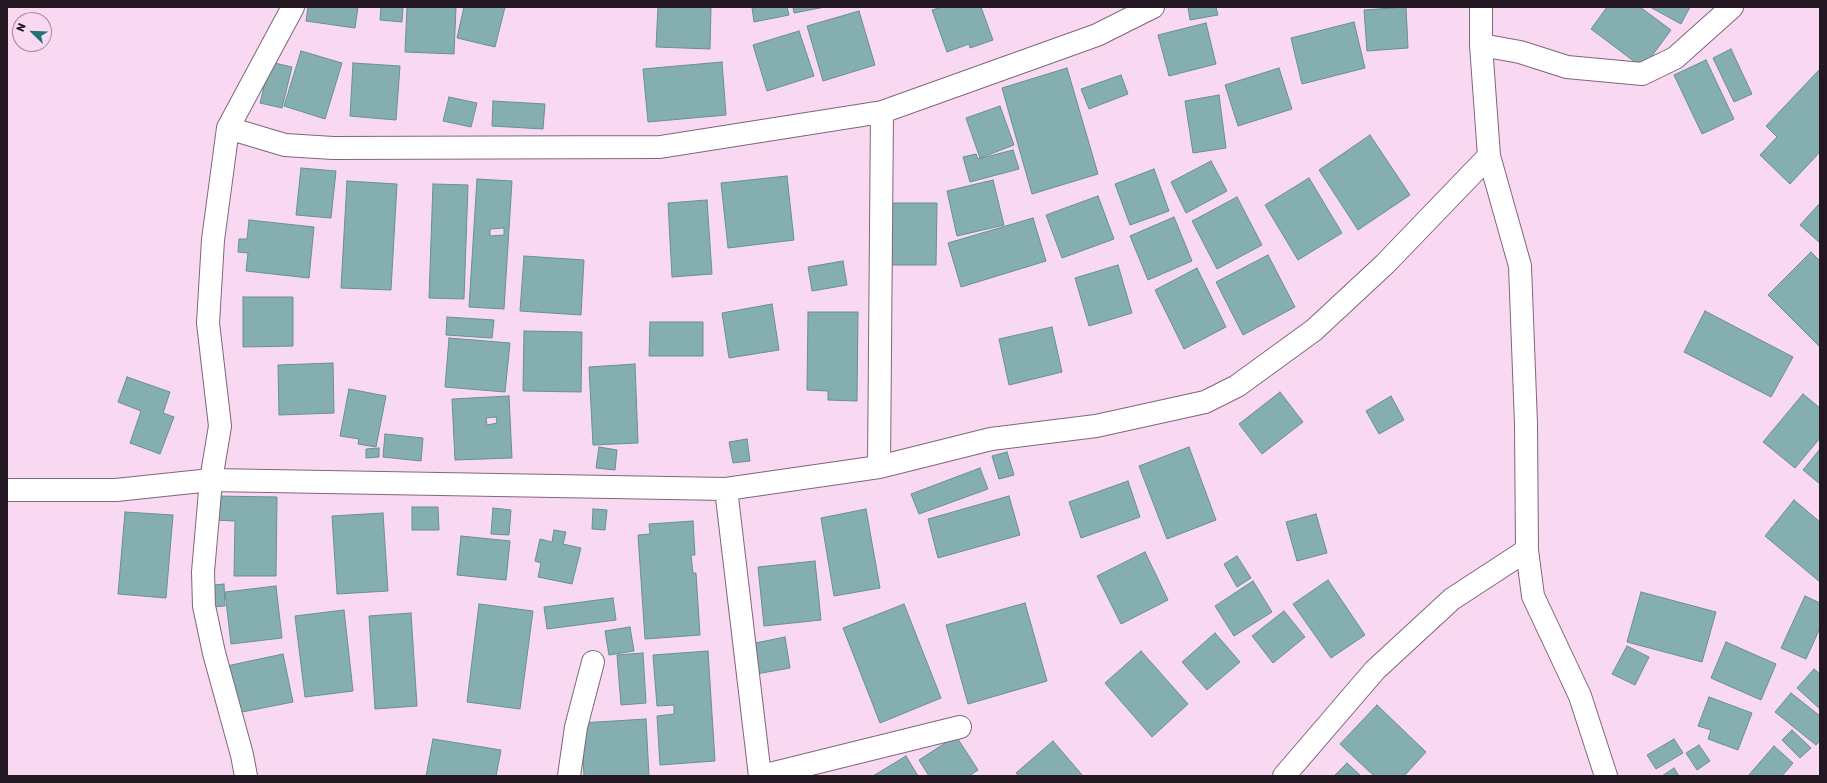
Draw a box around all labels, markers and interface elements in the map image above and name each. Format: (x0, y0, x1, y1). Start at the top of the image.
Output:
north arrow (12, 12, 52, 52)
text: N (14, 21, 29, 34)

